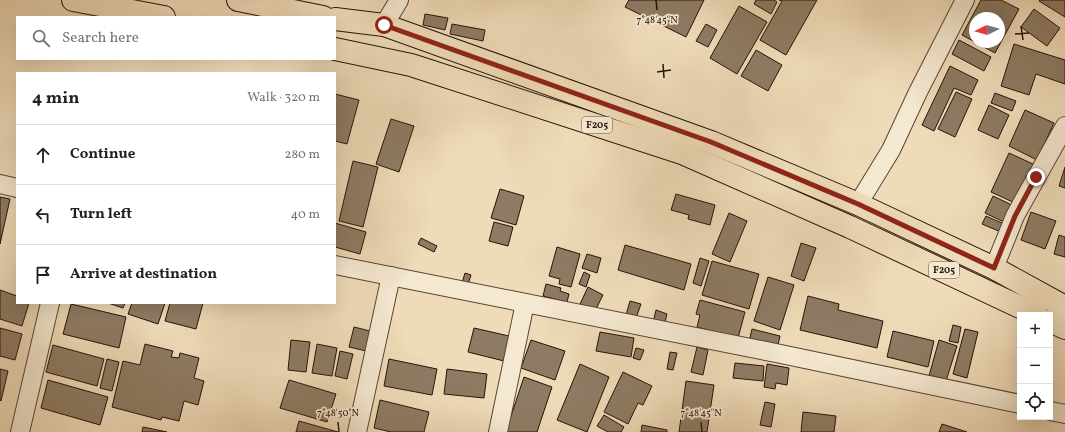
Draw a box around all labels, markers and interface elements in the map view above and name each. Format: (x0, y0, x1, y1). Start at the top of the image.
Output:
north arrow (969, 12, 1005, 48)
text: 7°48'45"N (636, 13, 678, 27)
search box (16, 16, 336, 60)
route start (375, 16, 393, 34)
icon: search (30, 27, 52, 49)
text: Search here (62, 28, 139, 49)
text: 4 min (32, 87, 79, 110)
text: Walk · 320 m (247, 89, 320, 107)
road number: F205 (582, 117, 612, 133)
icon: ahead (32, 144, 54, 166)
text: Continue (70, 144, 135, 165)
text: 280 m (284, 146, 320, 164)
route end (1027, 168, 1045, 186)
icon: left (32, 204, 54, 226)
text: Turn left (70, 204, 132, 225)
text: 40 m (291, 206, 320, 224)
road number: F205 (929, 262, 959, 278)
icon: arrive (32, 264, 54, 286)
text: Arrive at destination (70, 264, 217, 285)
map controls (1017, 312, 1053, 420)
button: + (1017, 312, 1053, 348)
button: − (1017, 348, 1053, 384)
button: locate (1017, 384, 1053, 420)
text: 7°48'50"N (317, 406, 360, 420)
text: 7°48'45"N (680, 406, 722, 420)

